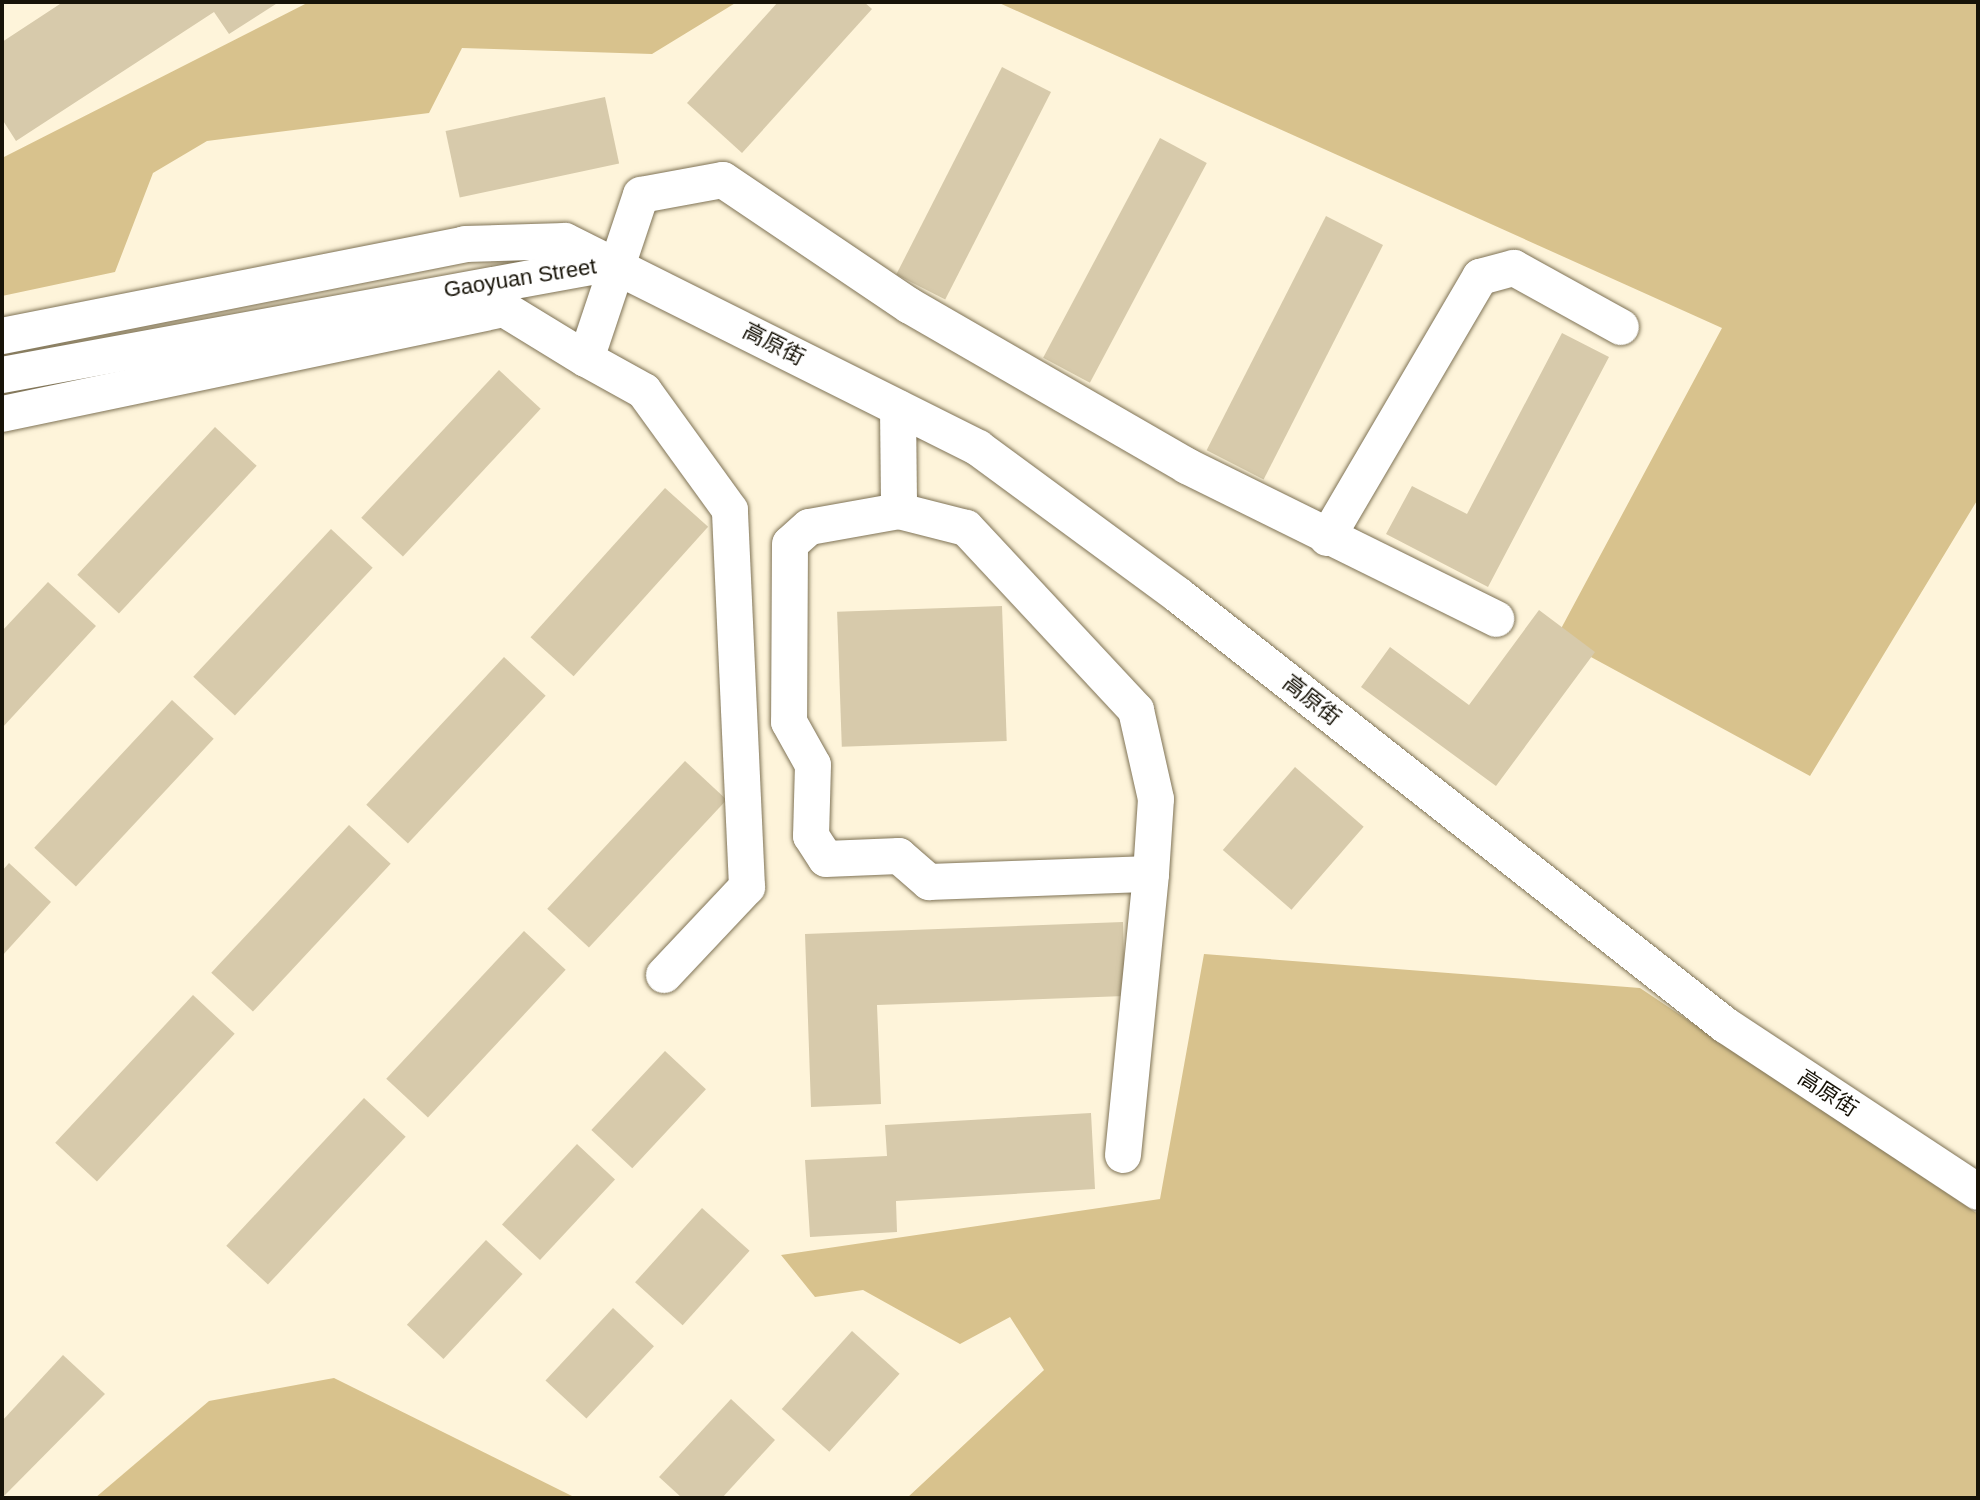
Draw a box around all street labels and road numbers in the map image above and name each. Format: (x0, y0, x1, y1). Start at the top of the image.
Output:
street label: Gaoyuan Street (442, 253, 598, 303)
street label: 高原街 (739, 317, 809, 371)
street label: 高原街 (1278, 669, 1346, 731)
street label: 高原街 (1793, 1064, 1863, 1122)

